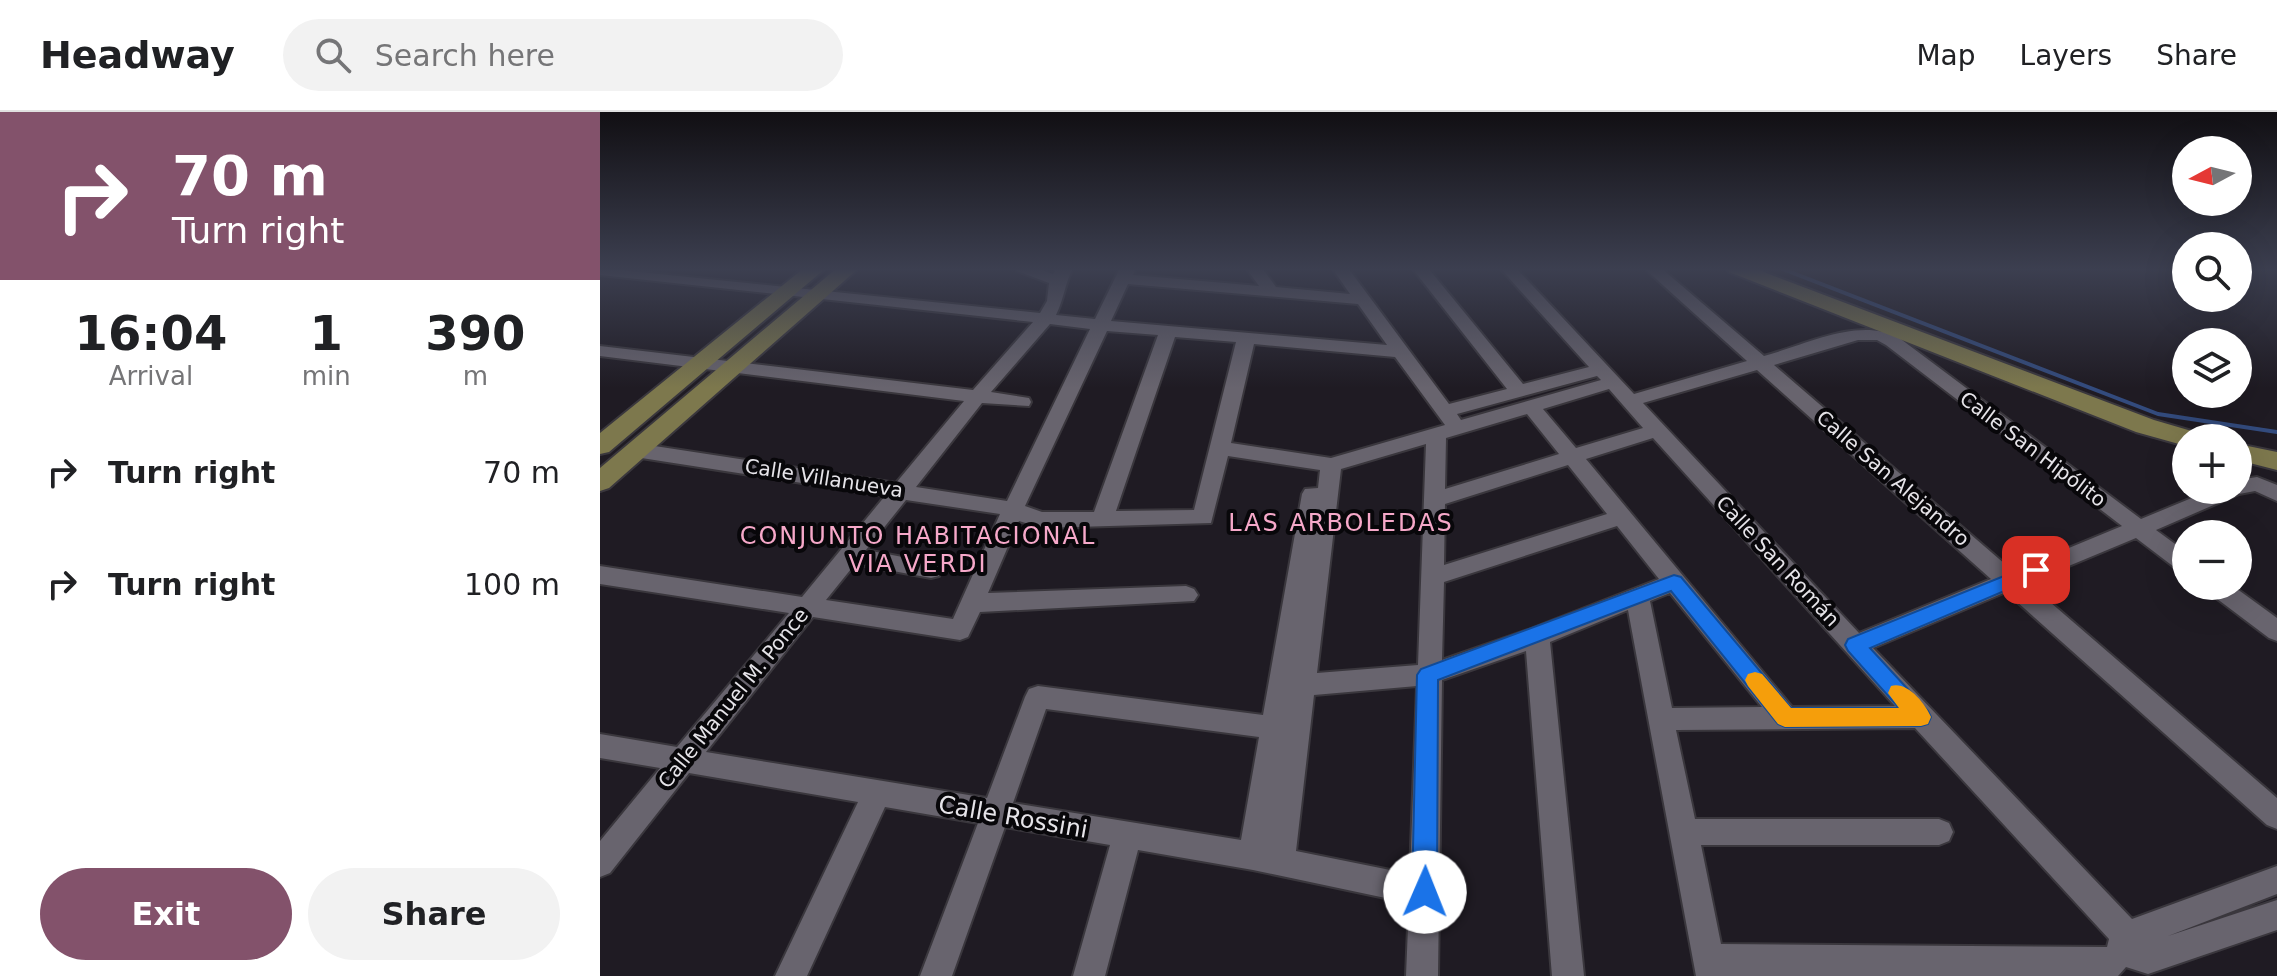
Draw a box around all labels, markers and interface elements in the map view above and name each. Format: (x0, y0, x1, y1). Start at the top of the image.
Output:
search box (283, 19, 843, 91)
text: Headway (40, 33, 235, 77)
icon: search (311, 33, 355, 77)
text: Search here (375, 38, 555, 73)
text: Map (1916, 39, 1976, 72)
text: Layers (2020, 39, 2112, 72)
text: Share (2156, 39, 2237, 72)
north arrow (2172, 136, 2252, 216)
map controls (2172, 136, 2252, 600)
text: 70 m (172, 143, 328, 208)
icon: right (40, 144, 144, 248)
text: Turn right (172, 210, 344, 251)
button: search (2172, 232, 2252, 312)
text: 16:04 (74, 305, 227, 361)
text: 1 (310, 305, 343, 361)
text: 390 (425, 305, 525, 361)
button: layers (2172, 328, 2252, 408)
text: Arrival (109, 361, 193, 391)
text: min (302, 361, 351, 391)
text: m (463, 361, 488, 391)
street label: Calle San Hipólito (1955, 386, 2111, 512)
street label: Calle San Alejandro (1812, 405, 1974, 551)
button: + (2172, 424, 2252, 504)
icon: right (40, 450, 84, 494)
street label: Calle Villanueva (743, 454, 905, 502)
text: Turn right (108, 455, 275, 490)
text: 70 m (483, 455, 560, 490)
street label: Calle San Román (1711, 491, 1845, 631)
district label: LAS ARBOLEDAS (1228, 509, 1454, 537)
button: − (2172, 520, 2252, 600)
district label: CONJUNTO HABITACIONAL VIA VERDI (740, 522, 1096, 578)
pin (2002, 536, 2070, 604)
icon: arrive (2014, 548, 2058, 592)
icon: right (40, 562, 84, 606)
text: Turn right (108, 567, 275, 602)
text: 100 m (464, 567, 560, 602)
street label: Calle Manuel M. Ponce (653, 603, 813, 793)
street label: Calle Rossini (936, 790, 1090, 844)
position arrow (1383, 850, 1467, 934)
button: Exit (40, 868, 292, 960)
button: Share (308, 868, 560, 960)

